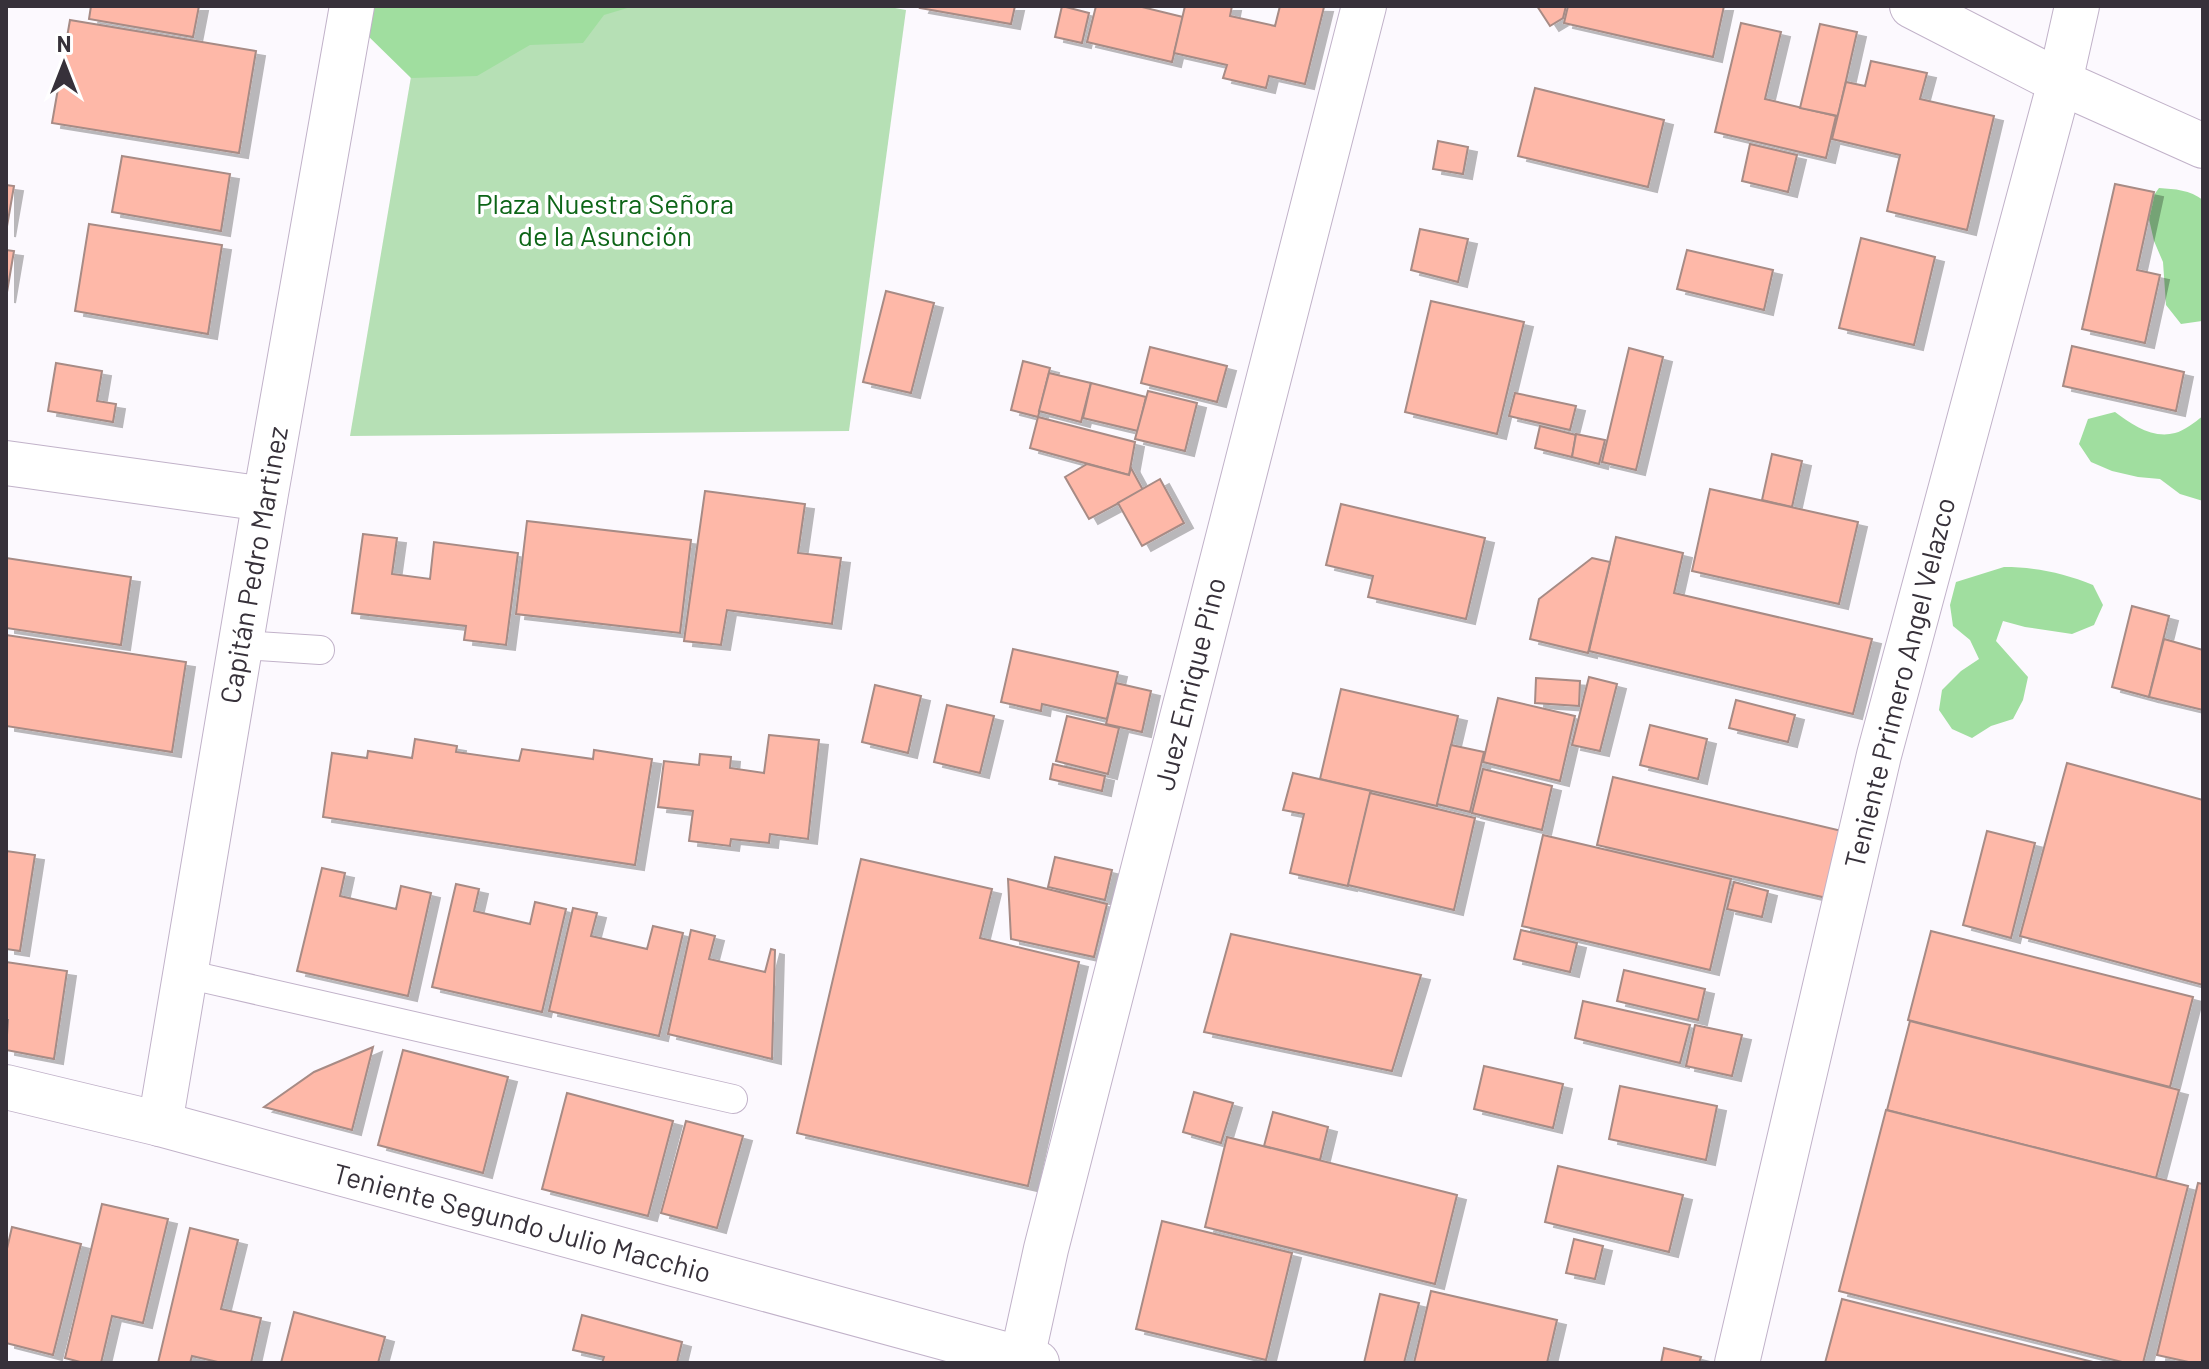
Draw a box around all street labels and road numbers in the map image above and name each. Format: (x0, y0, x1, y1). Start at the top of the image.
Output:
street label: Capitán Pedro Martinez (212, 424, 294, 706)
street label: Teniente Primero Angel Velazco (1836, 494, 1962, 872)
street label: Juez Enrique Pino (1146, 574, 1232, 794)
street label: Teniente Segundo Julio Macchio (329, 1155, 715, 1289)

